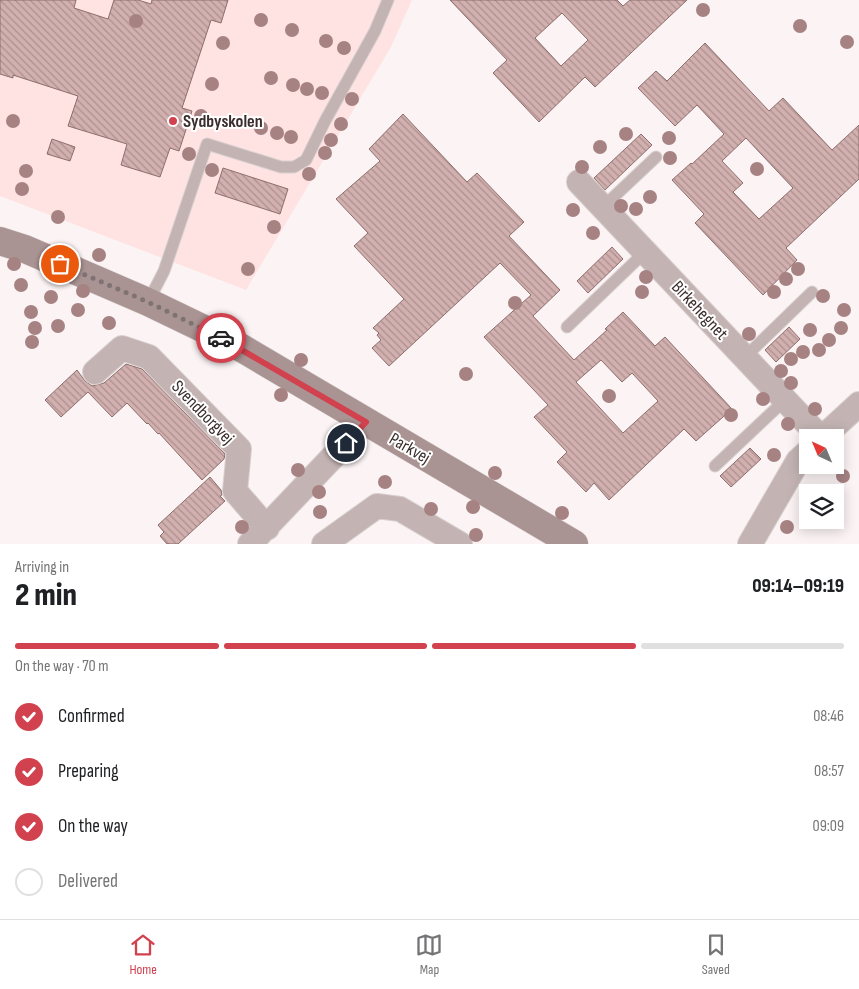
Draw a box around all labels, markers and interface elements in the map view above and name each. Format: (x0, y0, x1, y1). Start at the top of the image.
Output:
place label: Sydbyskolen (183, 111, 263, 132)
marker: Sydbyskolen (167, 115, 179, 127)
pin (39, 243, 81, 285)
icon: bag (46, 250, 74, 278)
street label: Birkehegnet (667, 277, 732, 345)
courier (196, 313, 246, 363)
icon: car (207, 324, 235, 352)
street label: Svendborgvej (167, 376, 238, 449)
pin (325, 422, 367, 464)
street label: Parkvej (386, 428, 434, 468)
icon: home (332, 429, 360, 457)
north arrow (799, 429, 844, 474)
map controls (799, 429, 844, 529)
button: layers (799, 484, 844, 529)
text: Arriving in (15, 558, 69, 577)
text: 09:14–09:19 (752, 575, 844, 598)
text: 2 min (15, 576, 77, 615)
text: On the way · 70 m (15, 657, 108, 676)
icon: check (15, 703, 43, 731)
text: Confirmed (58, 705, 125, 728)
text: 08:46 (813, 707, 844, 726)
icon: check (15, 758, 43, 786)
text: Preparing (58, 760, 119, 783)
text: 08:57 (814, 762, 844, 781)
icon: check (15, 813, 43, 841)
text: On the way (58, 815, 128, 838)
text: 09:09 (813, 817, 844, 836)
text: Delivered (58, 870, 118, 893)
tab: Home (129, 931, 157, 978)
tab: Map (415, 931, 443, 978)
tab: Saved (702, 931, 730, 978)

